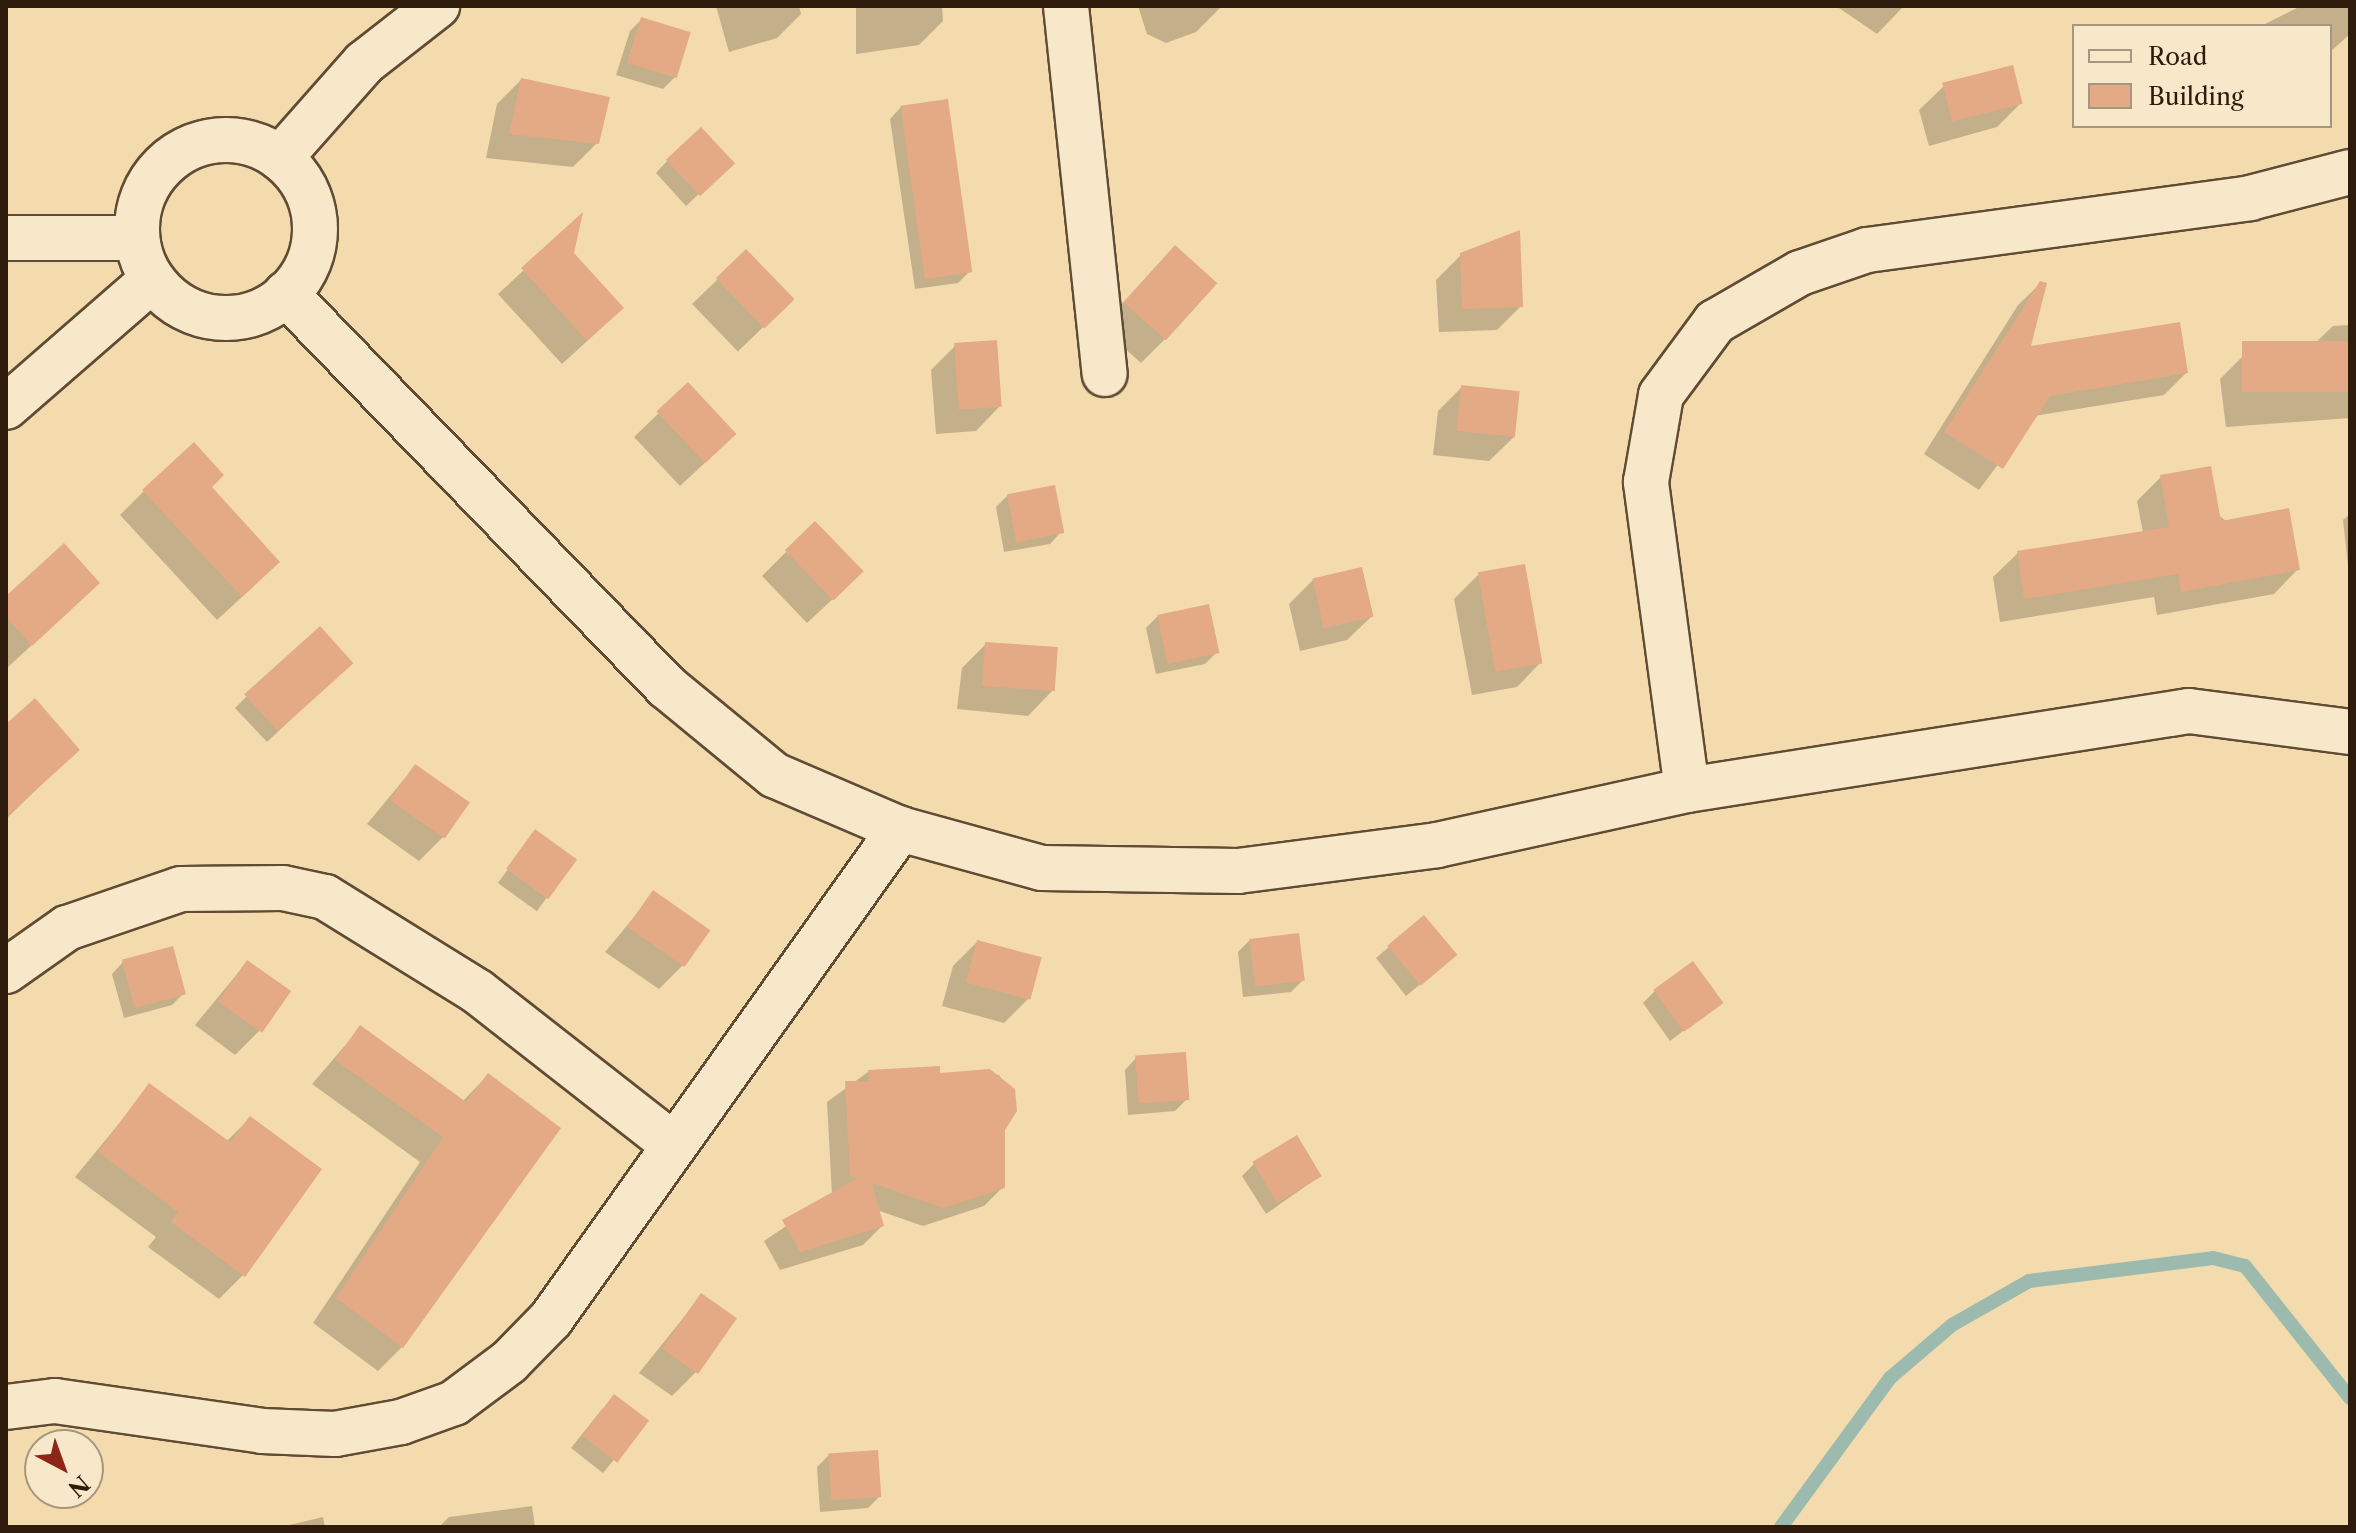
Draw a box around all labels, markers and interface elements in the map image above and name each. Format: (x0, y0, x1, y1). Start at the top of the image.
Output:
legend (2072, 24, 2332, 128)
text: Road (2148, 42, 2207, 71)
text: Building (2148, 82, 2244, 111)
north arrow (24, 1429, 104, 1509)
text: N (63, 1470, 95, 1502)

